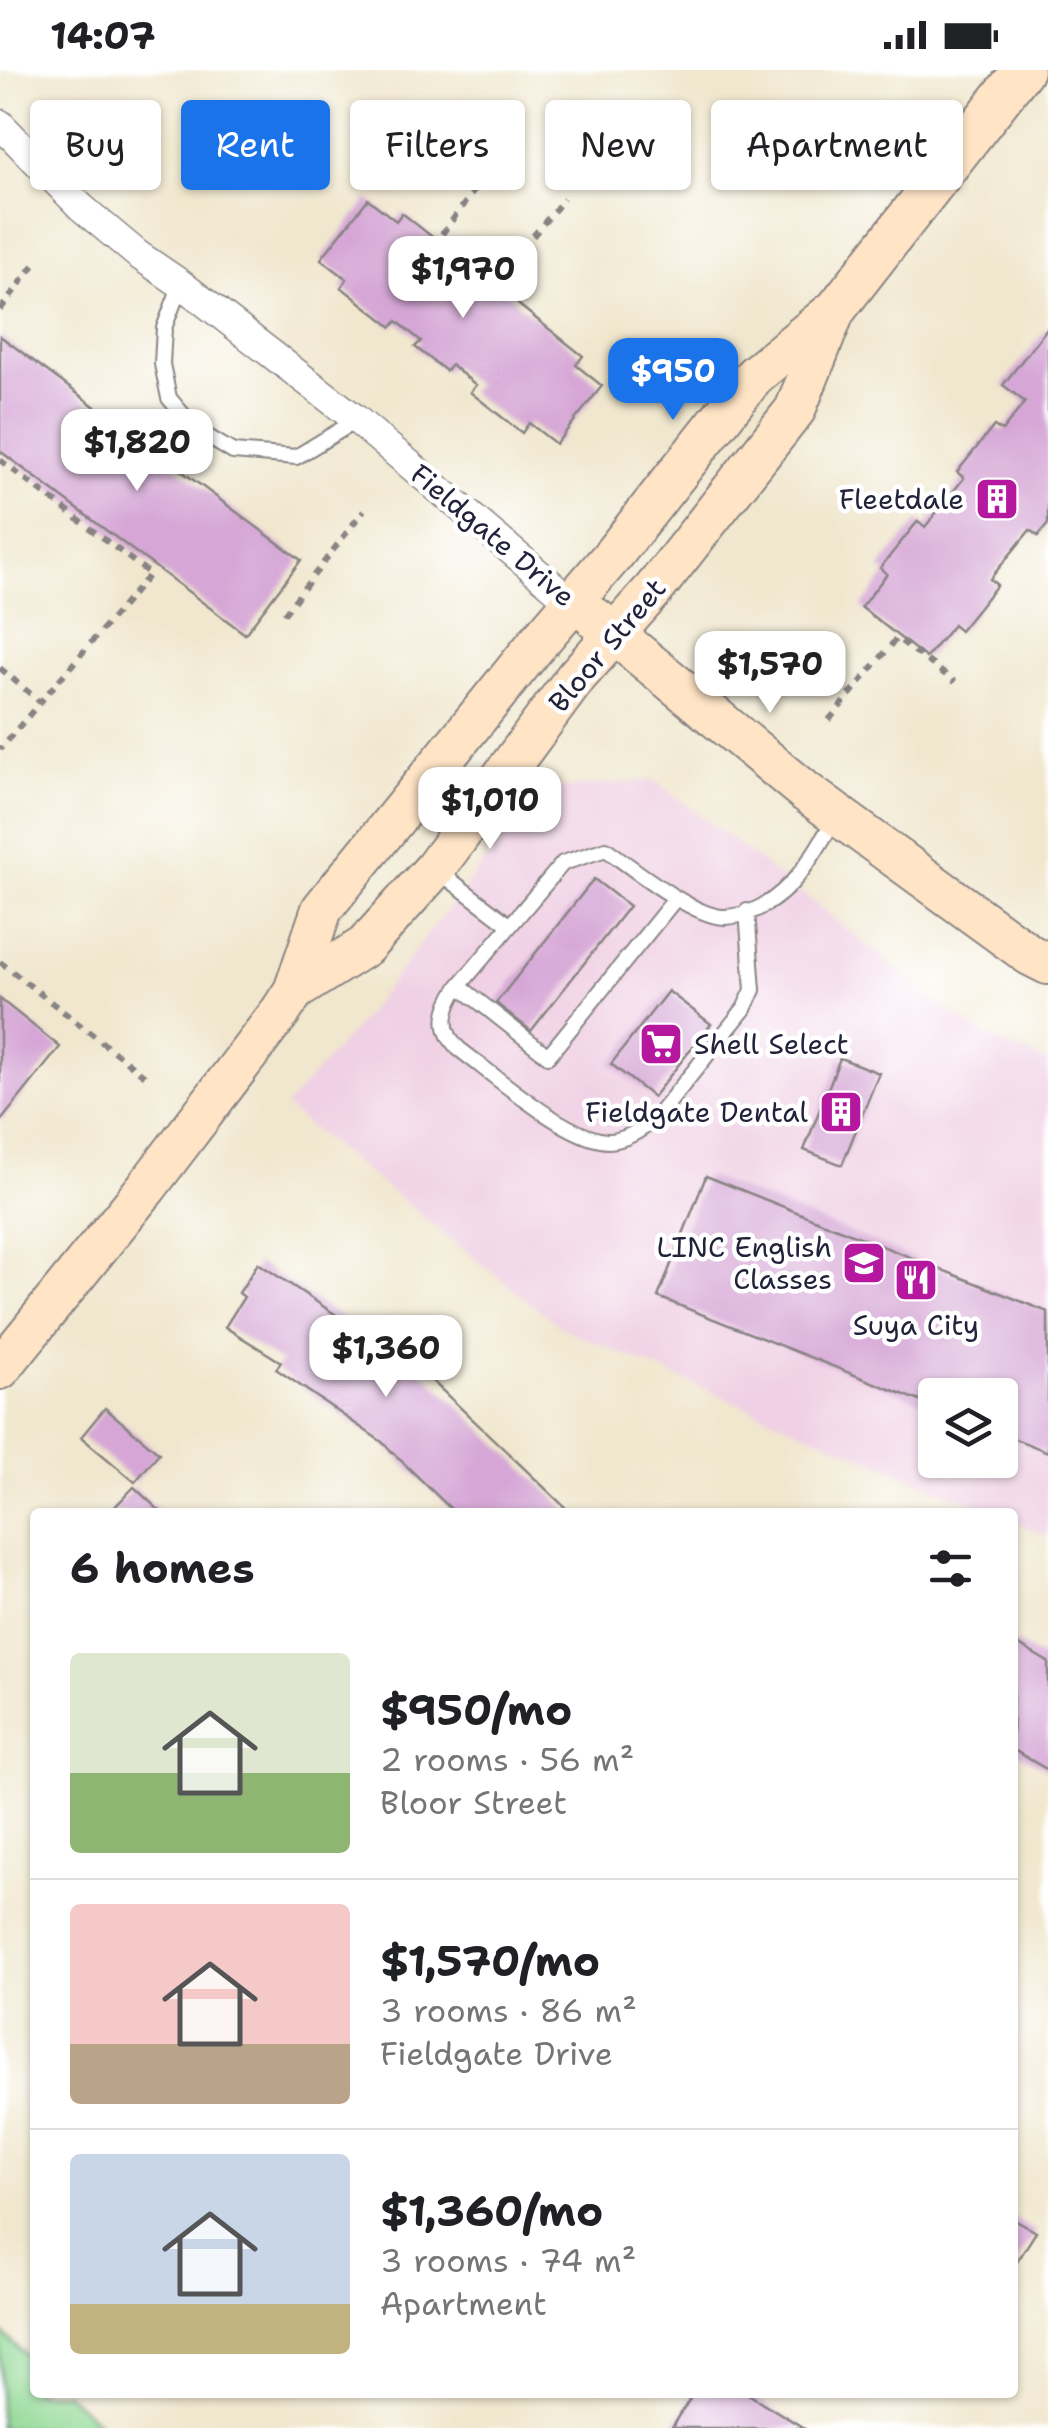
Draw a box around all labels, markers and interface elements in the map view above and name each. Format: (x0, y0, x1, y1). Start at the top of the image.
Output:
text: 14:07 (50, 10, 156, 61)
chip: Buy (30, 100, 161, 190)
chip: Rent (181, 100, 330, 190)
chip: Filters (350, 100, 525, 190)
chip: New (545, 100, 691, 190)
chip: Apartment (711, 100, 963, 190)
pin: $1,970 (382, 236, 544, 321)
text: $1,970 (410, 247, 516, 290)
pin: $950 (614, 338, 732, 423)
text: $950 (630, 349, 716, 392)
pin: $1,820 (56, 409, 218, 494)
text: $1,820 (83, 420, 191, 463)
street label: Fieldgate Drive (403, 455, 583, 615)
building icon: Fleetdale (974, 476, 1020, 522)
place label: Fleetdale (839, 480, 964, 518)
street label: Bloor Street (540, 570, 674, 720)
pin: $1,570 (689, 631, 851, 716)
text: $1,570 (717, 642, 823, 685)
pin: $1,010 (409, 767, 571, 852)
text: $1,010 (440, 778, 540, 821)
supermarket icon: Shell Select (638, 1021, 684, 1067)
place label: Shell Select (694, 1025, 849, 1063)
building icon: Fieldgate Dental (818, 1089, 864, 1135)
place label: Fieldgate Dental (585, 1093, 809, 1131)
place label: LINC English Classes (656, 1228, 832, 1298)
school or university icon: LINC English Classes (841, 1240, 887, 1286)
restaurant icon: Suya City (893, 1257, 939, 1303)
place label: Suya City (853, 1306, 979, 1344)
pin: $1,360 (305, 1315, 467, 1400)
text: $1,360 (331, 1326, 441, 1369)
map controls (918, 1378, 1018, 1478)
button: layers (918, 1378, 1018, 1478)
text: 6 homes (70, 1540, 255, 1596)
icon: filters (923, 1541, 978, 1596)
text: $950/mo (380, 1682, 572, 1738)
icon: home (150, 1693, 270, 1813)
text: 2 rooms · 56 m² (380, 1738, 634, 1781)
text: Bloor Street (380, 1781, 567, 1824)
text: $1,570/mo (380, 1933, 600, 1989)
icon: home (150, 1944, 270, 2064)
text: 3 rooms · 86 m² (380, 1989, 637, 2032)
text: Fieldgate Drive (380, 2032, 613, 2075)
text: $1,360/mo (380, 2183, 603, 2239)
icon: home (150, 2194, 270, 2314)
text: 3 rooms · 74 m² (380, 2239, 636, 2282)
text: Apartment (380, 2282, 547, 2325)

